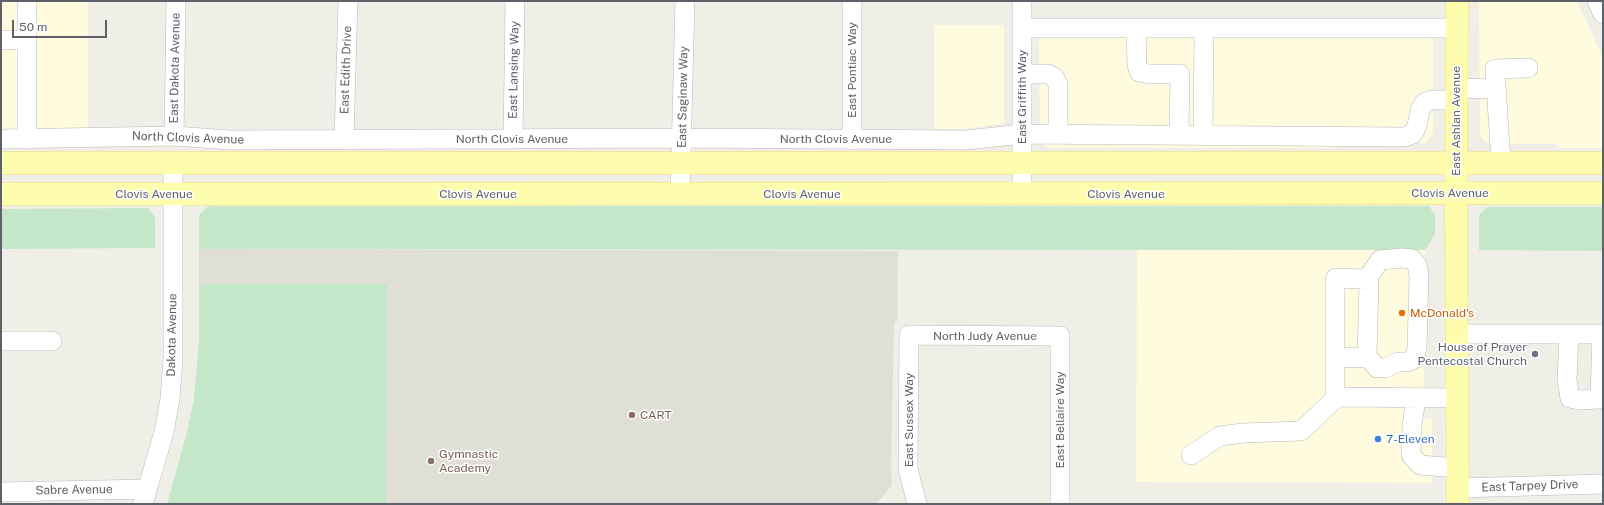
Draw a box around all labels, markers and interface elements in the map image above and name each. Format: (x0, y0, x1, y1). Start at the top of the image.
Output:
scale bar (14, 12, 109, 38)
street label: East Dakota Avenue (167, 12, 183, 124)
text: 50 m (19, 20, 47, 34)
street label: East Lansing Way (506, 21, 522, 119)
street label: East Pontiac Way (845, 22, 859, 118)
street label: East Edith Drive (337, 26, 355, 114)
street label: East Saginaw Way (675, 46, 691, 148)
street label: East Griffith Way (1015, 50, 1029, 144)
street label: East Ashlan Avenue (1449, 66, 1463, 176)
street label: North Clovis Avenue (132, 129, 244, 147)
street label: North Clovis Avenue (456, 132, 568, 146)
street label: North Clovis Avenue (780, 132, 892, 146)
street label: Clovis Avenue (1411, 186, 1489, 200)
street label: Clovis Avenue (115, 187, 193, 201)
street label: Clovis Avenue (439, 187, 517, 201)
street label: Clovis Avenue (763, 187, 841, 201)
street label: Clovis Avenue (1087, 187, 1165, 201)
street label: Dakota Avenue (164, 293, 180, 377)
place label: McDonald's (1410, 306, 1474, 320)
marker: McDonald's (1397, 308, 1407, 318)
street label: North Judy Avenue (933, 329, 1037, 343)
place label: House of Prayer Pentecostal Church (1418, 340, 1527, 368)
marker: House of Prayer Pentecostal Church (1530, 349, 1540, 359)
street label: East Bellaire Way (1053, 371, 1067, 469)
street label: East Sussex Way (902, 373, 916, 467)
place label: CART (640, 408, 672, 422)
marker: CART (627, 410, 637, 420)
place label: 7-Eleven (1386, 432, 1435, 446)
marker: 7-Eleven (1373, 434, 1383, 444)
place label: Gymnastic Academy (439, 447, 498, 475)
marker: Gymnastic Academy (426, 456, 436, 466)
street label: East Tarpey Drive (1481, 477, 1579, 495)
street label: Sabre Avenue (35, 482, 113, 498)

